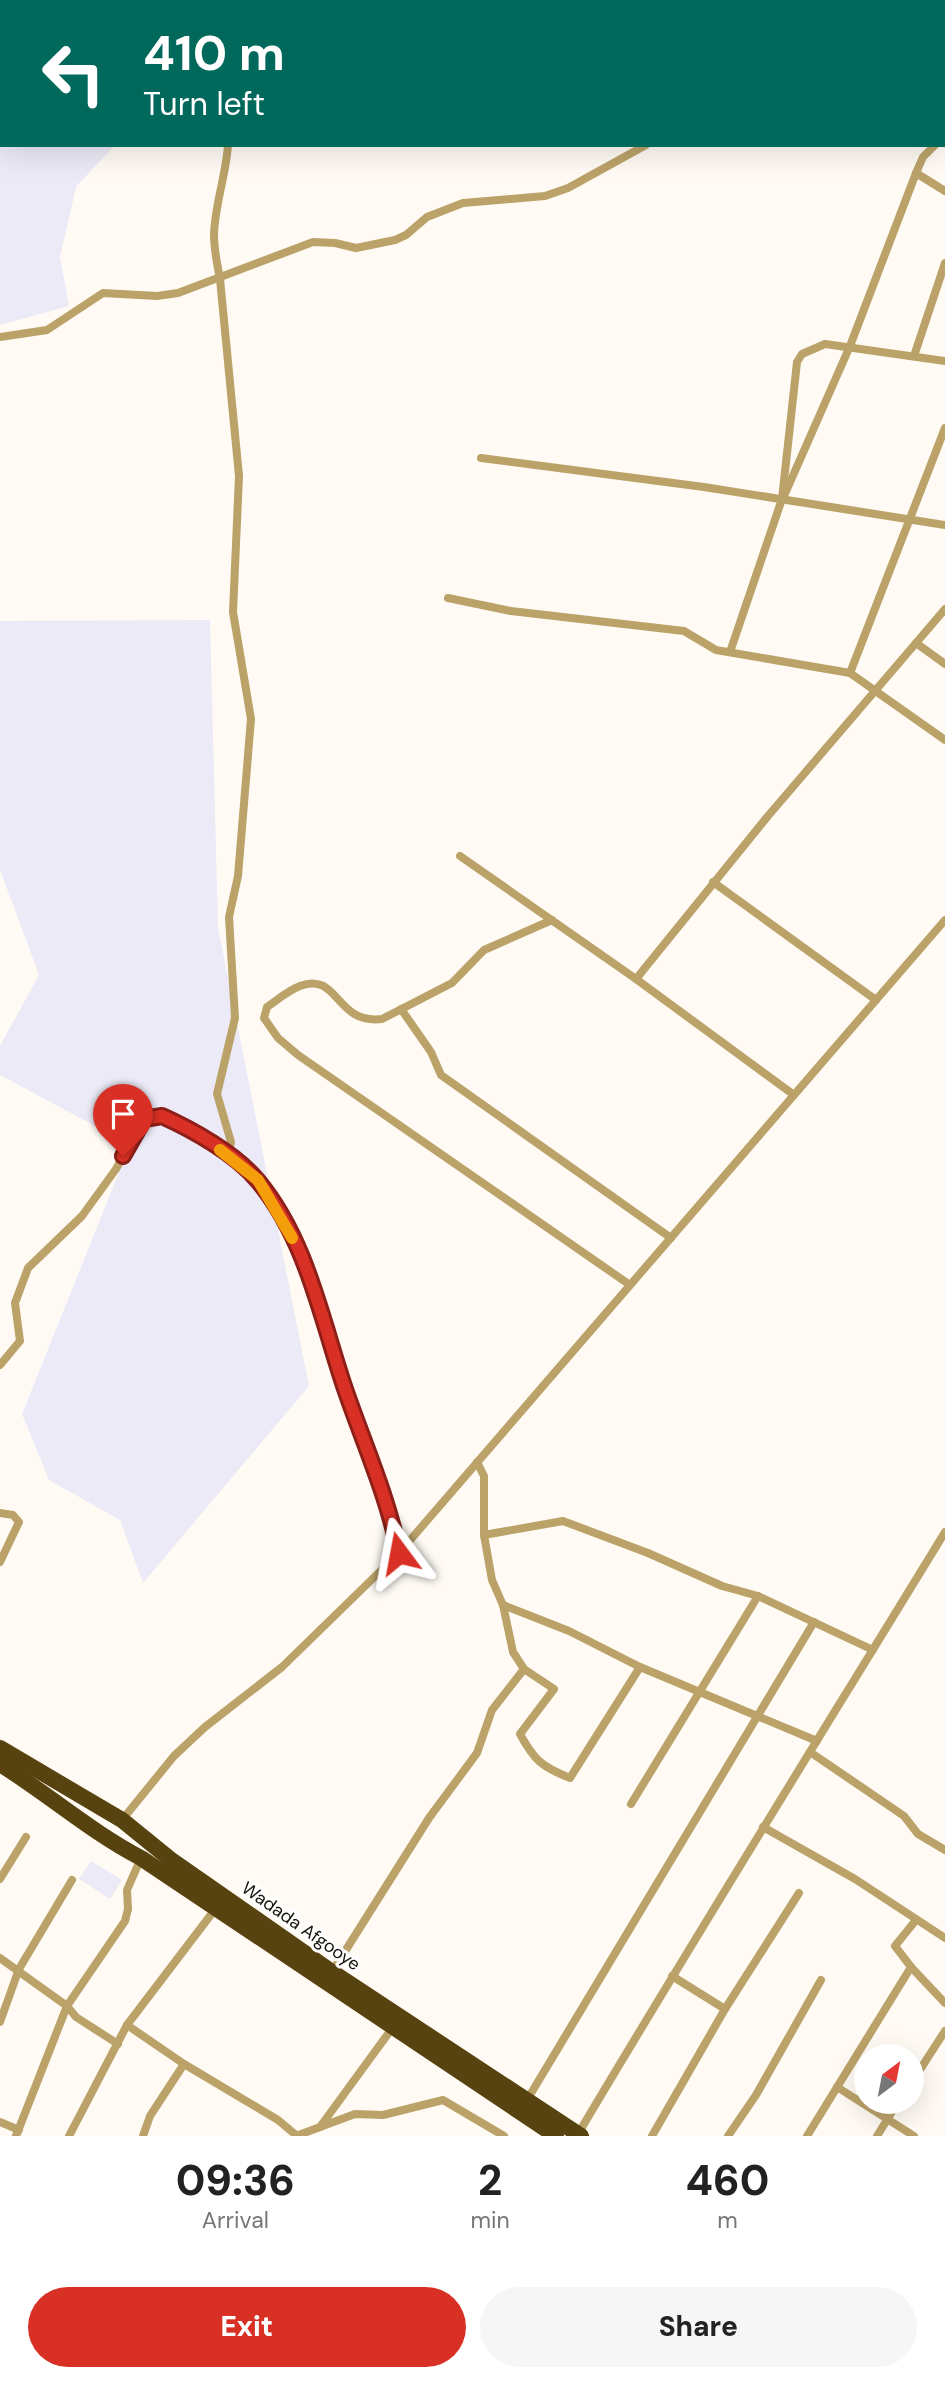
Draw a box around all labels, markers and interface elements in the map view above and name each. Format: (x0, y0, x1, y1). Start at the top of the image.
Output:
text: 410 m (143, 21, 285, 85)
icon: left (28, 28, 119, 119)
text: Turn left (143, 83, 265, 125)
pin (93, 1084, 153, 1156)
icon: arrive (104, 1095, 142, 1133)
position arrow (362, 1516, 436, 1590)
street label: Wadada Afgooye (237, 1876, 365, 1976)
north arrow (854, 2044, 924, 2114)
map controls (854, 2044, 924, 2114)
text: 09:36 (176, 2153, 295, 2208)
text: 2 (478, 2153, 502, 2208)
text: 460 (685, 2153, 769, 2208)
text: Arrival (202, 2205, 269, 2235)
text: min (471, 2205, 510, 2235)
text: m (717, 2205, 738, 2235)
button: Exit (28, 2287, 466, 2367)
button: Share (480, 2287, 917, 2367)

